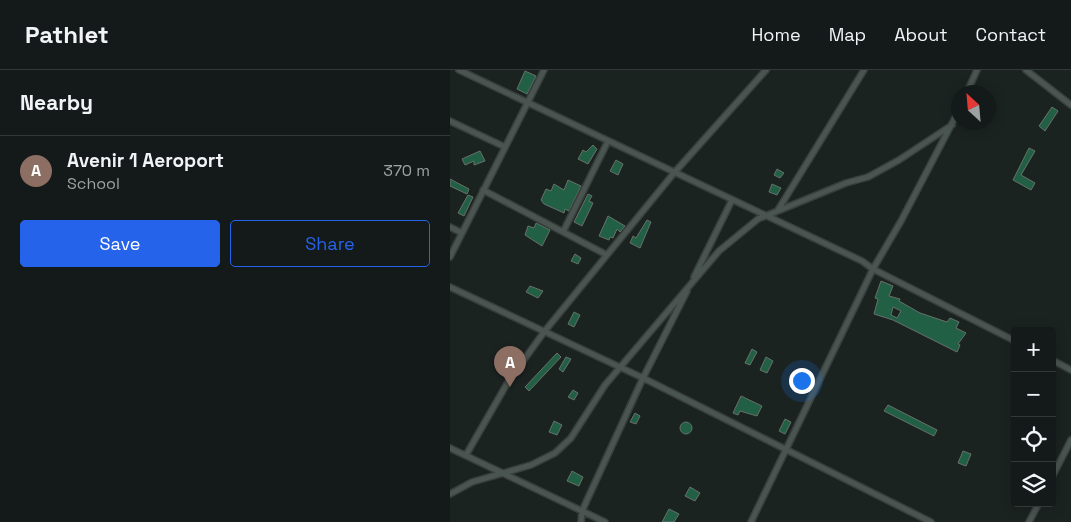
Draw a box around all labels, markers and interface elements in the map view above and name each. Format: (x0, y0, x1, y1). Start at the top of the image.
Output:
text: Pathlet (25, 19, 109, 50)
text: Home (752, 23, 801, 46)
text: Map (829, 23, 866, 46)
text: About (894, 23, 948, 46)
text: Contact (976, 23, 1046, 46)
north arrow (951, 85, 996, 130)
text: Nearby (20, 89, 93, 116)
text: Avenir 1 Aeroport (67, 148, 224, 173)
text: A (31, 160, 41, 181)
text: 370 m (383, 160, 430, 181)
text: School (67, 173, 120, 194)
button: Save (20, 220, 220, 267)
button: Share (230, 220, 430, 267)
map controls (1011, 327, 1056, 507)
button: + (1011, 327, 1056, 372)
pin: A (494, 346, 526, 387)
your location (789, 368, 815, 394)
button: − (1011, 372, 1056, 417)
button: locate (1011, 417, 1056, 462)
button: layers (1011, 462, 1056, 507)

